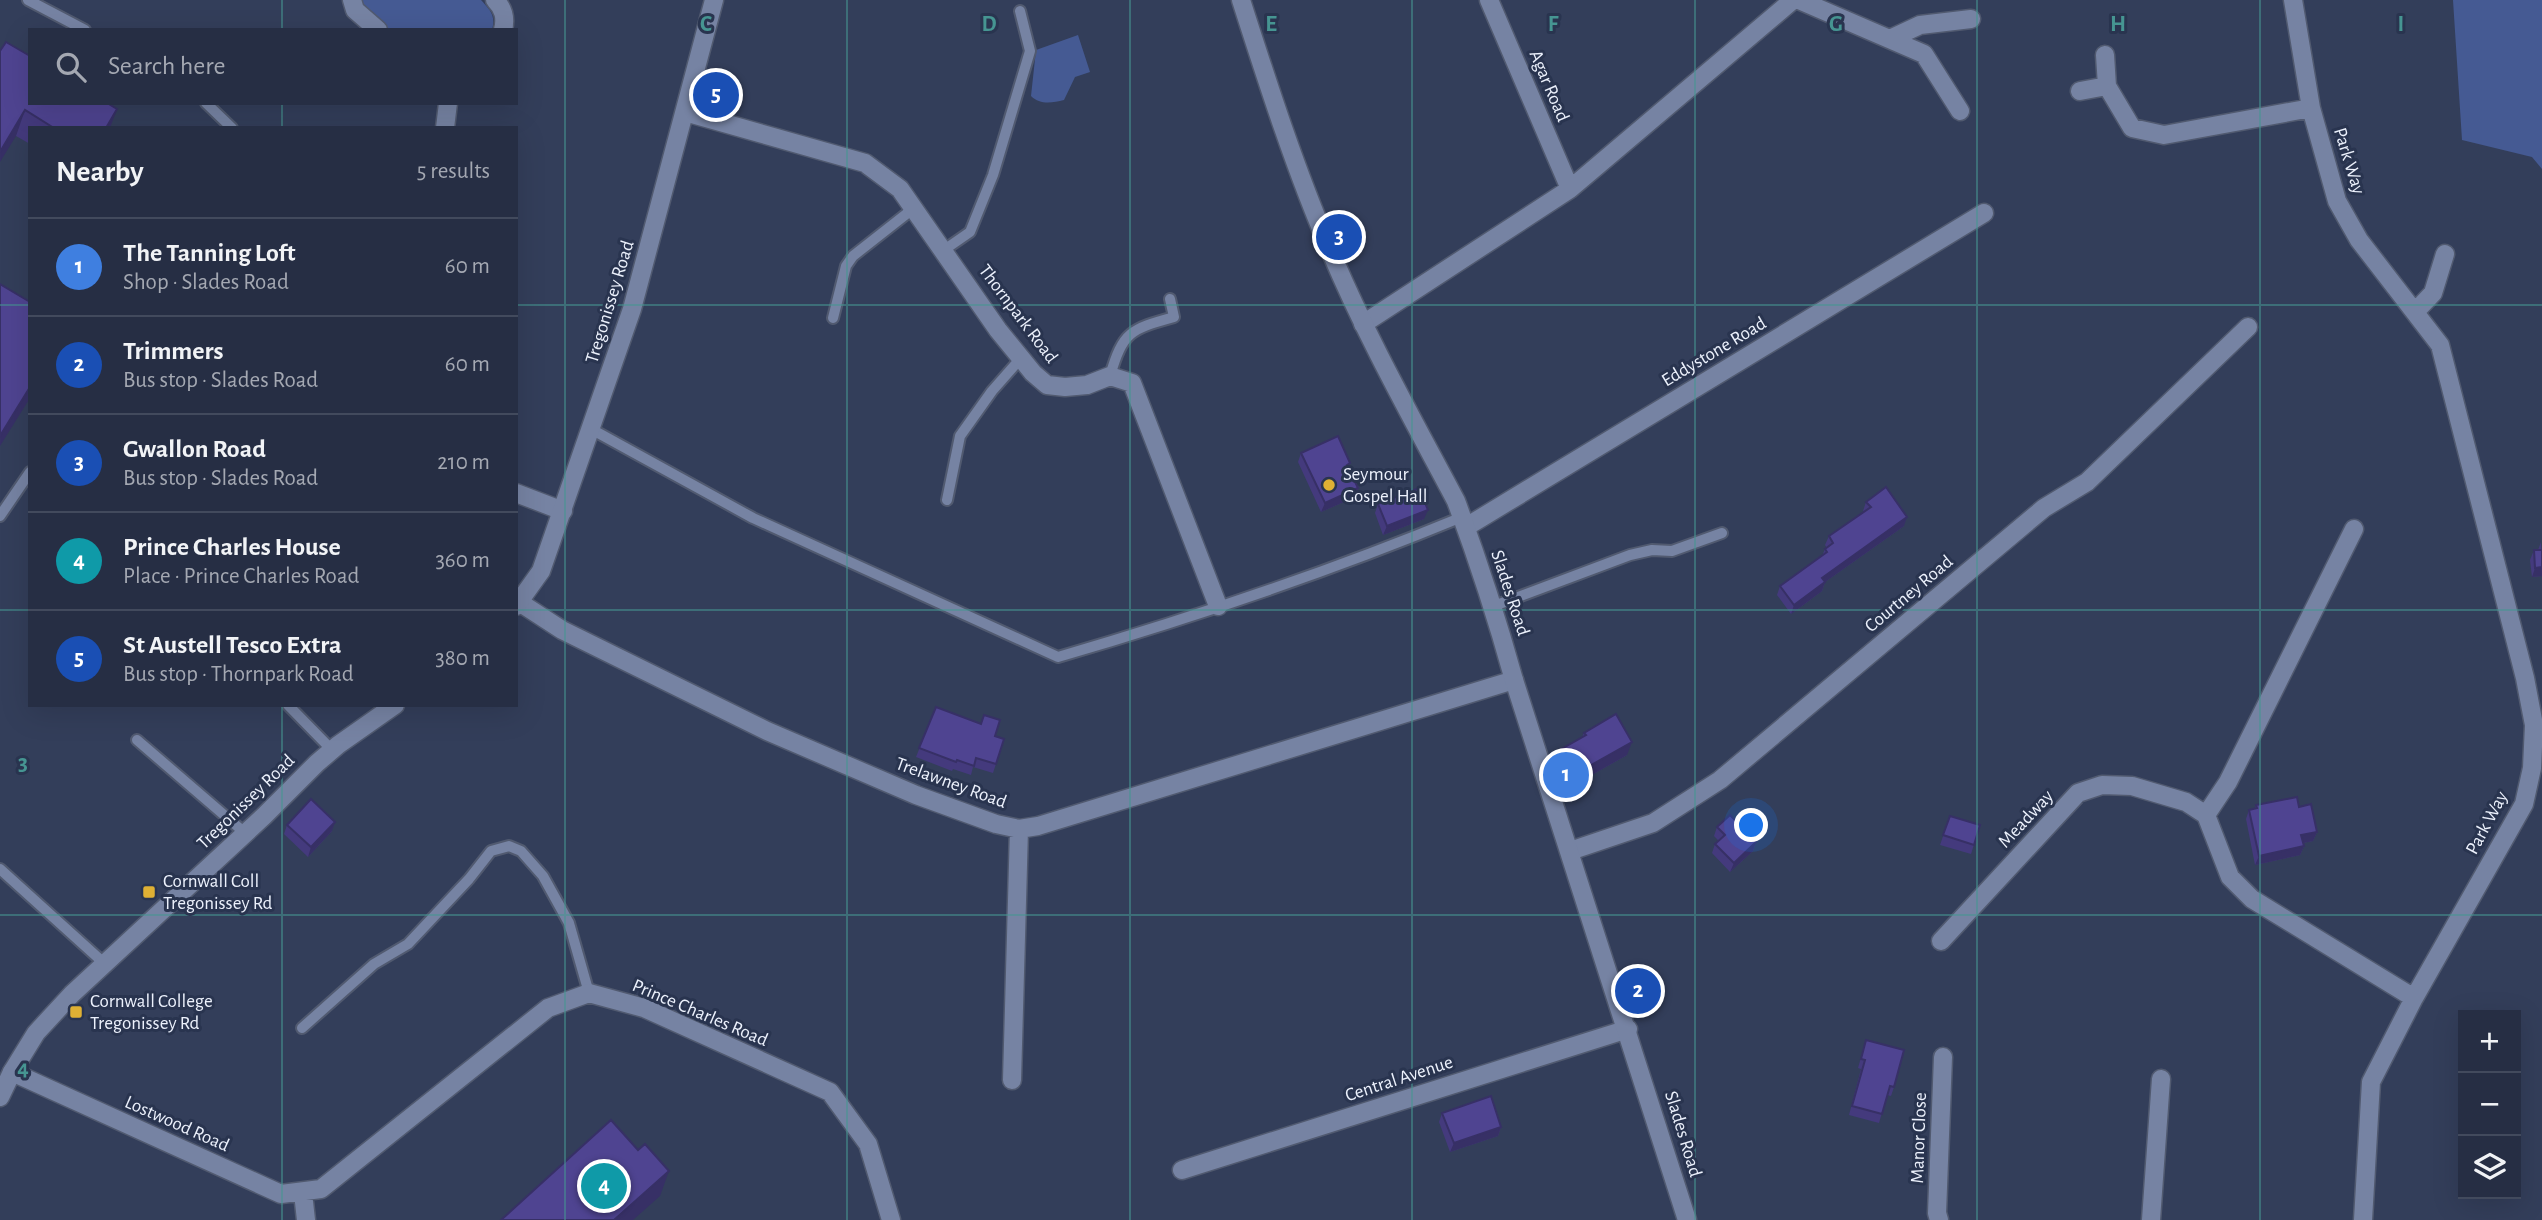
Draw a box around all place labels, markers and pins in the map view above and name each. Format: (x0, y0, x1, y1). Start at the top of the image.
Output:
pin: 5 (693, 69, 739, 121)
pin: 3 (1316, 211, 1362, 263)
place label: Seymour Gospel Hall (1343, 465, 1427, 506)
marker: Seymour Gospel Hall (1321, 477, 1337, 493)
pin: 1 (1543, 749, 1589, 801)
place label: Cornwall Coll Tregonissey Rd (163, 872, 273, 913)
marker: Cornwall Coll Tregonissey Rd (141, 884, 157, 900)
pin: 2 (1615, 965, 1661, 1017)
place label: Cornwall College Tregonissey Rd (90, 992, 213, 1033)
marker: Cornwall College Tregonissey Rd (68, 1004, 84, 1020)
pin: 4 (581, 1160, 627, 1212)

